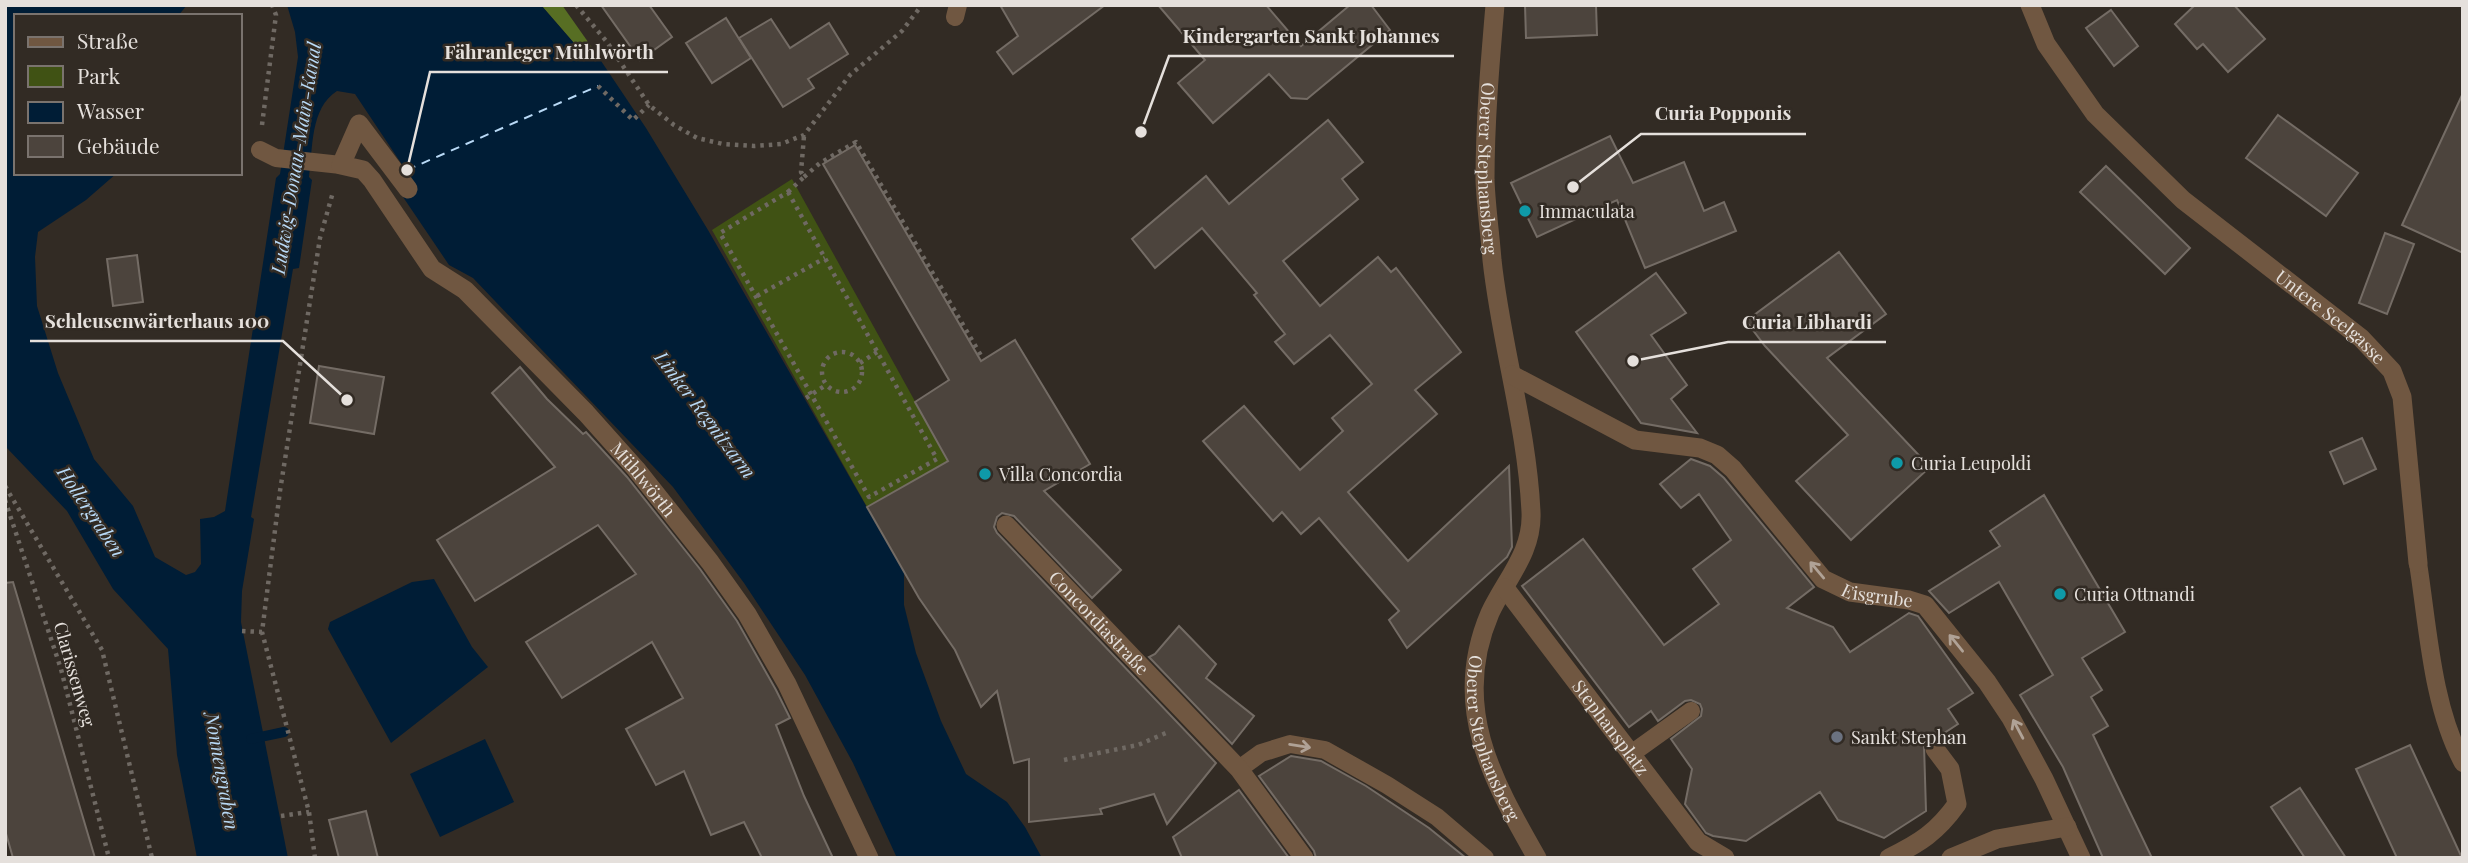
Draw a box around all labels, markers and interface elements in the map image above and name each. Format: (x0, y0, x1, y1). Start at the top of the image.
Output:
legend (14, 14, 242, 175)
callout: Kindergarten Sankt Johannes (1169, 16, 1454, 56)
text: Kindergarten Sankt Johannes (1182, 22, 1440, 48)
text: Straße (77, 26, 138, 54)
callout: Fähranleger Mühlwörth (430, 32, 668, 72)
text: Fähranleger Mühlwörth (444, 38, 654, 64)
water label: Ludwig-Donau-Main-Kanal (264, 40, 326, 277)
text: Park (77, 61, 121, 89)
street label: Oberer Stephansberg (1473, 82, 1504, 256)
callout: Curia Popponis (1641, 94, 1806, 134)
text: Wasser (76, 96, 145, 124)
text: Curia Popponis (1655, 99, 1791, 125)
text: Gebäude (77, 131, 160, 159)
place label: Immaculata (1539, 199, 1635, 223)
marker: Immaculata (1517, 203, 1533, 219)
street label: Untere Seelgasse (2271, 264, 2391, 369)
callout: Schleusenwärterhaus 100 (30, 301, 283, 341)
callout: Curia Libhardi (1728, 302, 1886, 342)
text: Schleusenwärterhaus 100 (45, 307, 269, 333)
text: Curia Libhardi (1742, 308, 1872, 334)
water label: Linker Regnitzarm (649, 344, 762, 483)
street label: Mühlwörth (605, 437, 682, 522)
place label: Curia Leupoldi (1911, 451, 2031, 475)
marker: Curia Leupoldi (1889, 455, 1905, 471)
water label: Hollergraben (51, 459, 132, 562)
place label: Villa Concordia (998, 462, 1123, 486)
marker: Villa Concordia (977, 466, 993, 482)
one-way arrow (1809, 562, 1824, 580)
street label: Concordiastraße (1044, 566, 1155, 680)
street label: Eisgrube (1837, 578, 1914, 612)
place label: Curia Ottnandi (2074, 582, 2195, 606)
marker: Curia Ottnandi (2052, 586, 2068, 602)
street label: Clarissenweg (49, 619, 102, 730)
one-way arrow (1949, 635, 1964, 653)
street label: Oberer Stephansberg (1462, 654, 1526, 826)
street label: Stephansplatz (1567, 675, 1655, 780)
water label: Nonnengraben (200, 708, 246, 832)
one-way arrow (2010, 719, 2024, 740)
place label: Sankt Stephan (1851, 725, 1967, 749)
marker: Sankt Stephan (1829, 729, 1845, 745)
one-way arrow (1288, 740, 1311, 753)

